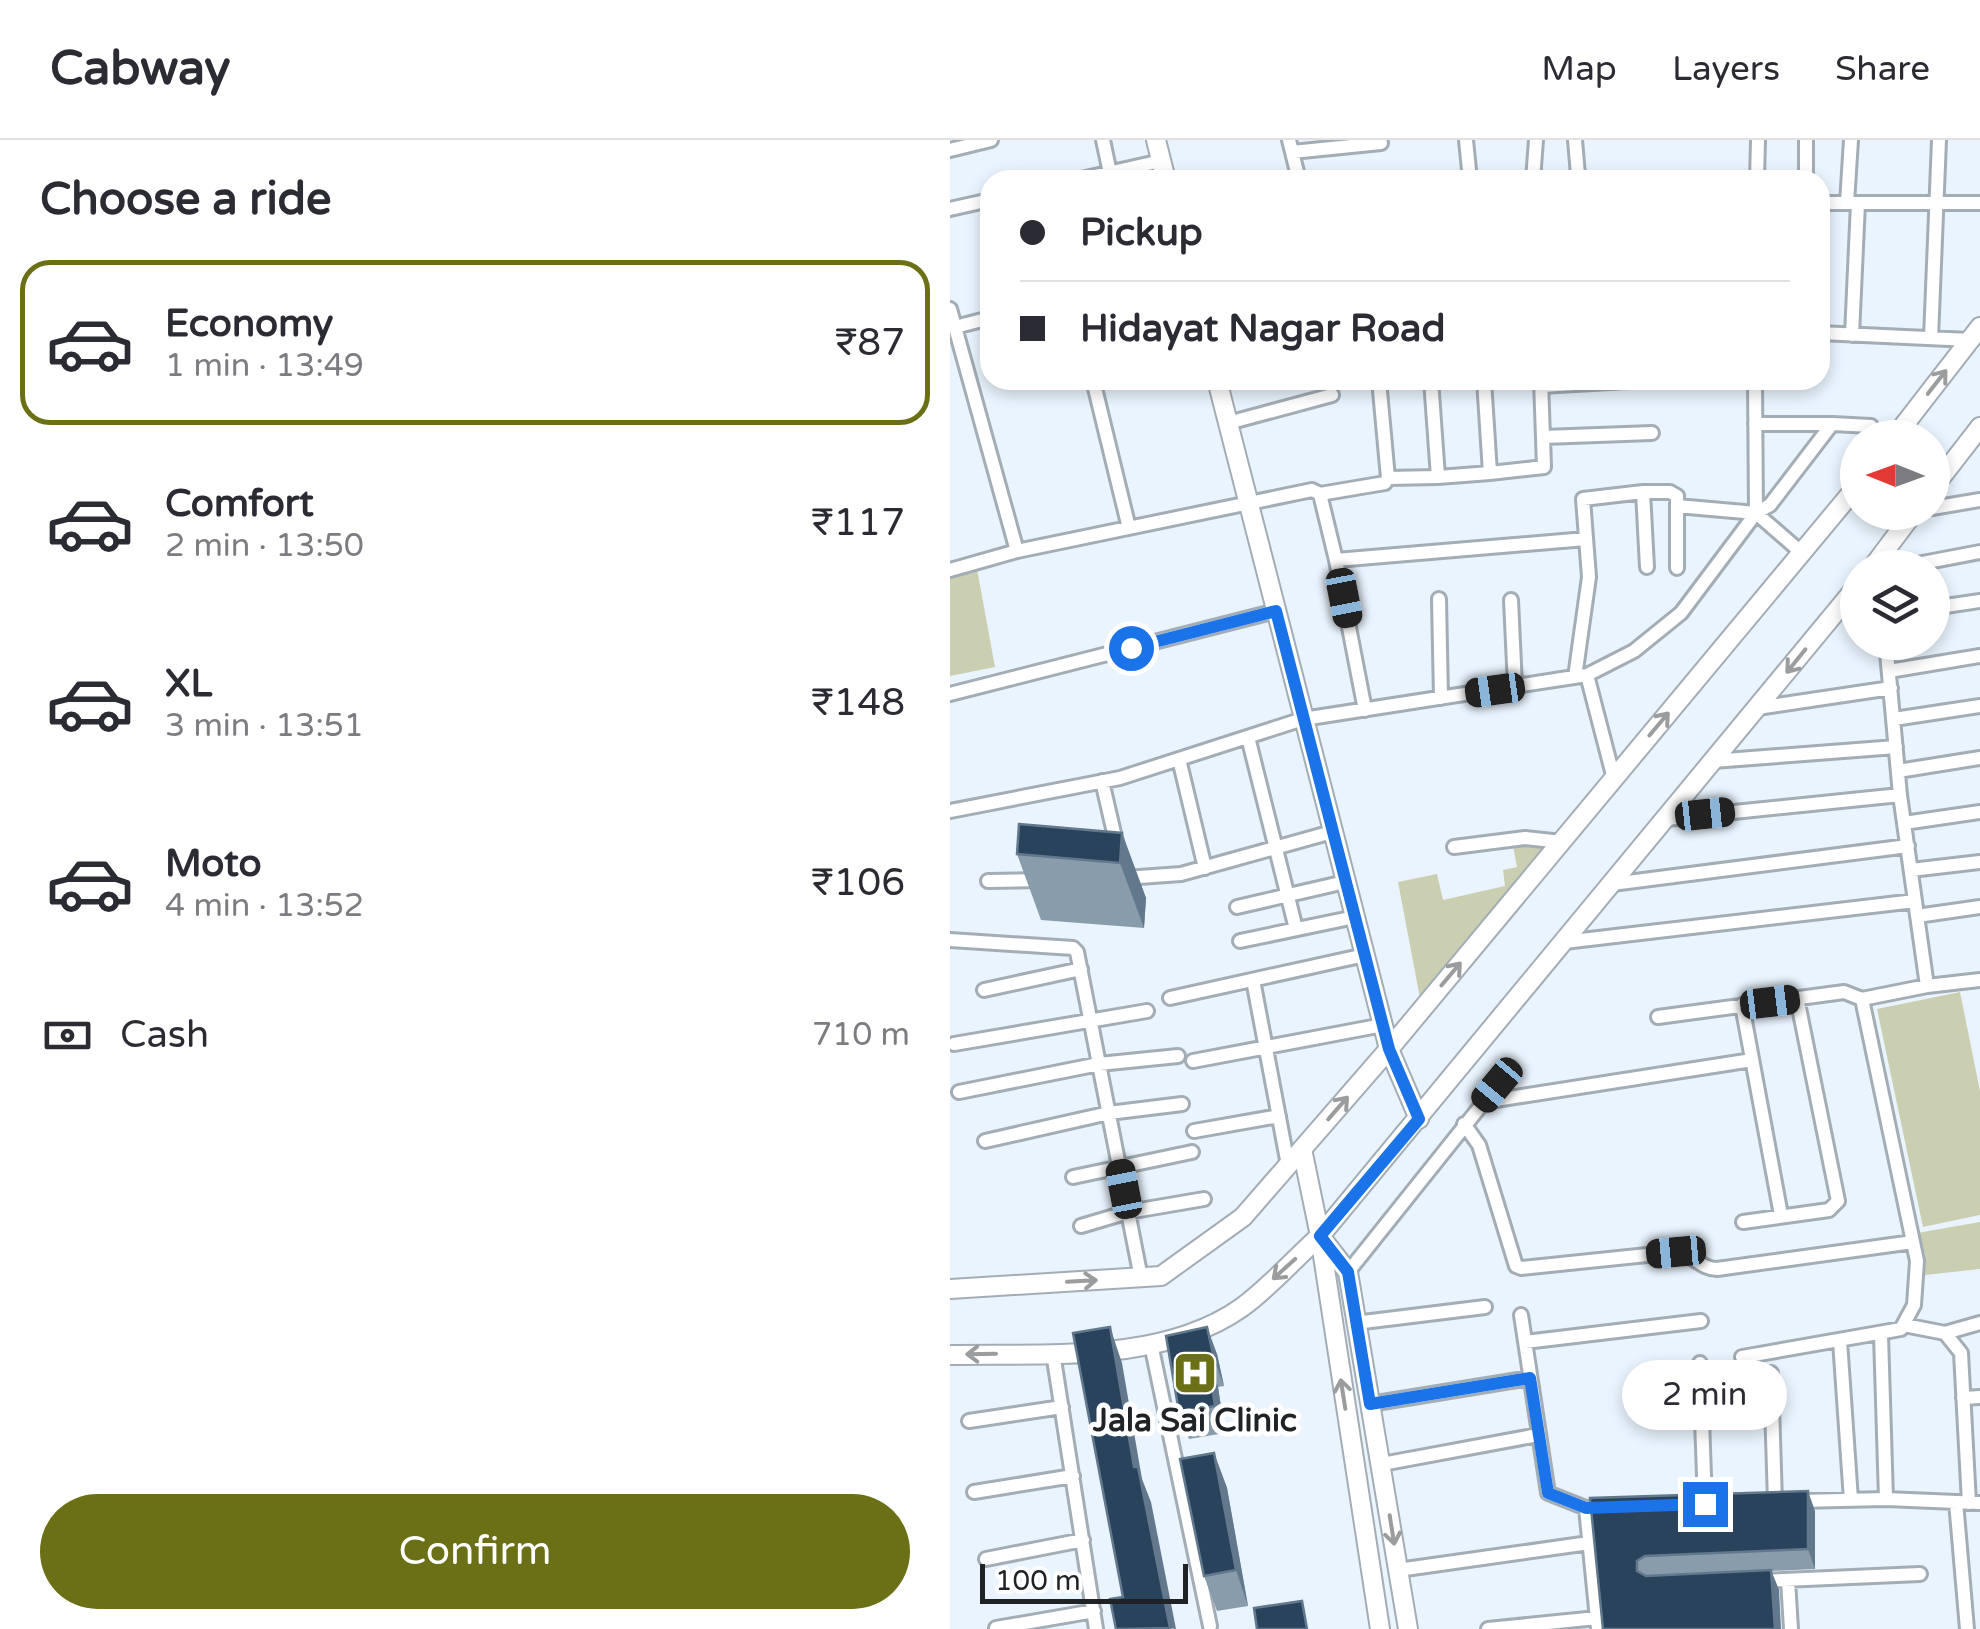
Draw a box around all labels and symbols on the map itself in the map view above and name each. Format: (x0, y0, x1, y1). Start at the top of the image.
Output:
one-way arrow (1926, 369, 1947, 396)
north arrow (1840, 420, 1950, 530)
car (1324, 566, 1364, 630)
route start (1109, 626, 1154, 671)
one-way arrow (1785, 647, 1807, 673)
car (1463, 671, 1527, 709)
one-way arrow (1648, 712, 1670, 738)
car (1674, 796, 1736, 832)
one-way arrow (1440, 961, 1462, 987)
car (1738, 983, 1802, 1021)
car (1466, 1052, 1528, 1118)
one-way arrow (1326, 1095, 1348, 1121)
car (1104, 1157, 1144, 1221)
car (1645, 1234, 1707, 1270)
one-way arrow (1271, 1257, 1297, 1281)
one-way arrow (1066, 1271, 1098, 1290)
one-way arrow (966, 1345, 998, 1364)
hospital icon: Jala Sai Clinic (1172, 1350, 1218, 1396)
callout: 2 min (1622, 1359, 1788, 1429)
one-way arrow (1333, 1379, 1352, 1411)
place label: Jala Sai Clinic (1092, 1402, 1297, 1440)
route end (1683, 1482, 1728, 1527)
one-way arrow (1383, 1514, 1402, 1546)
scale bar (980, 1559, 1188, 1604)

